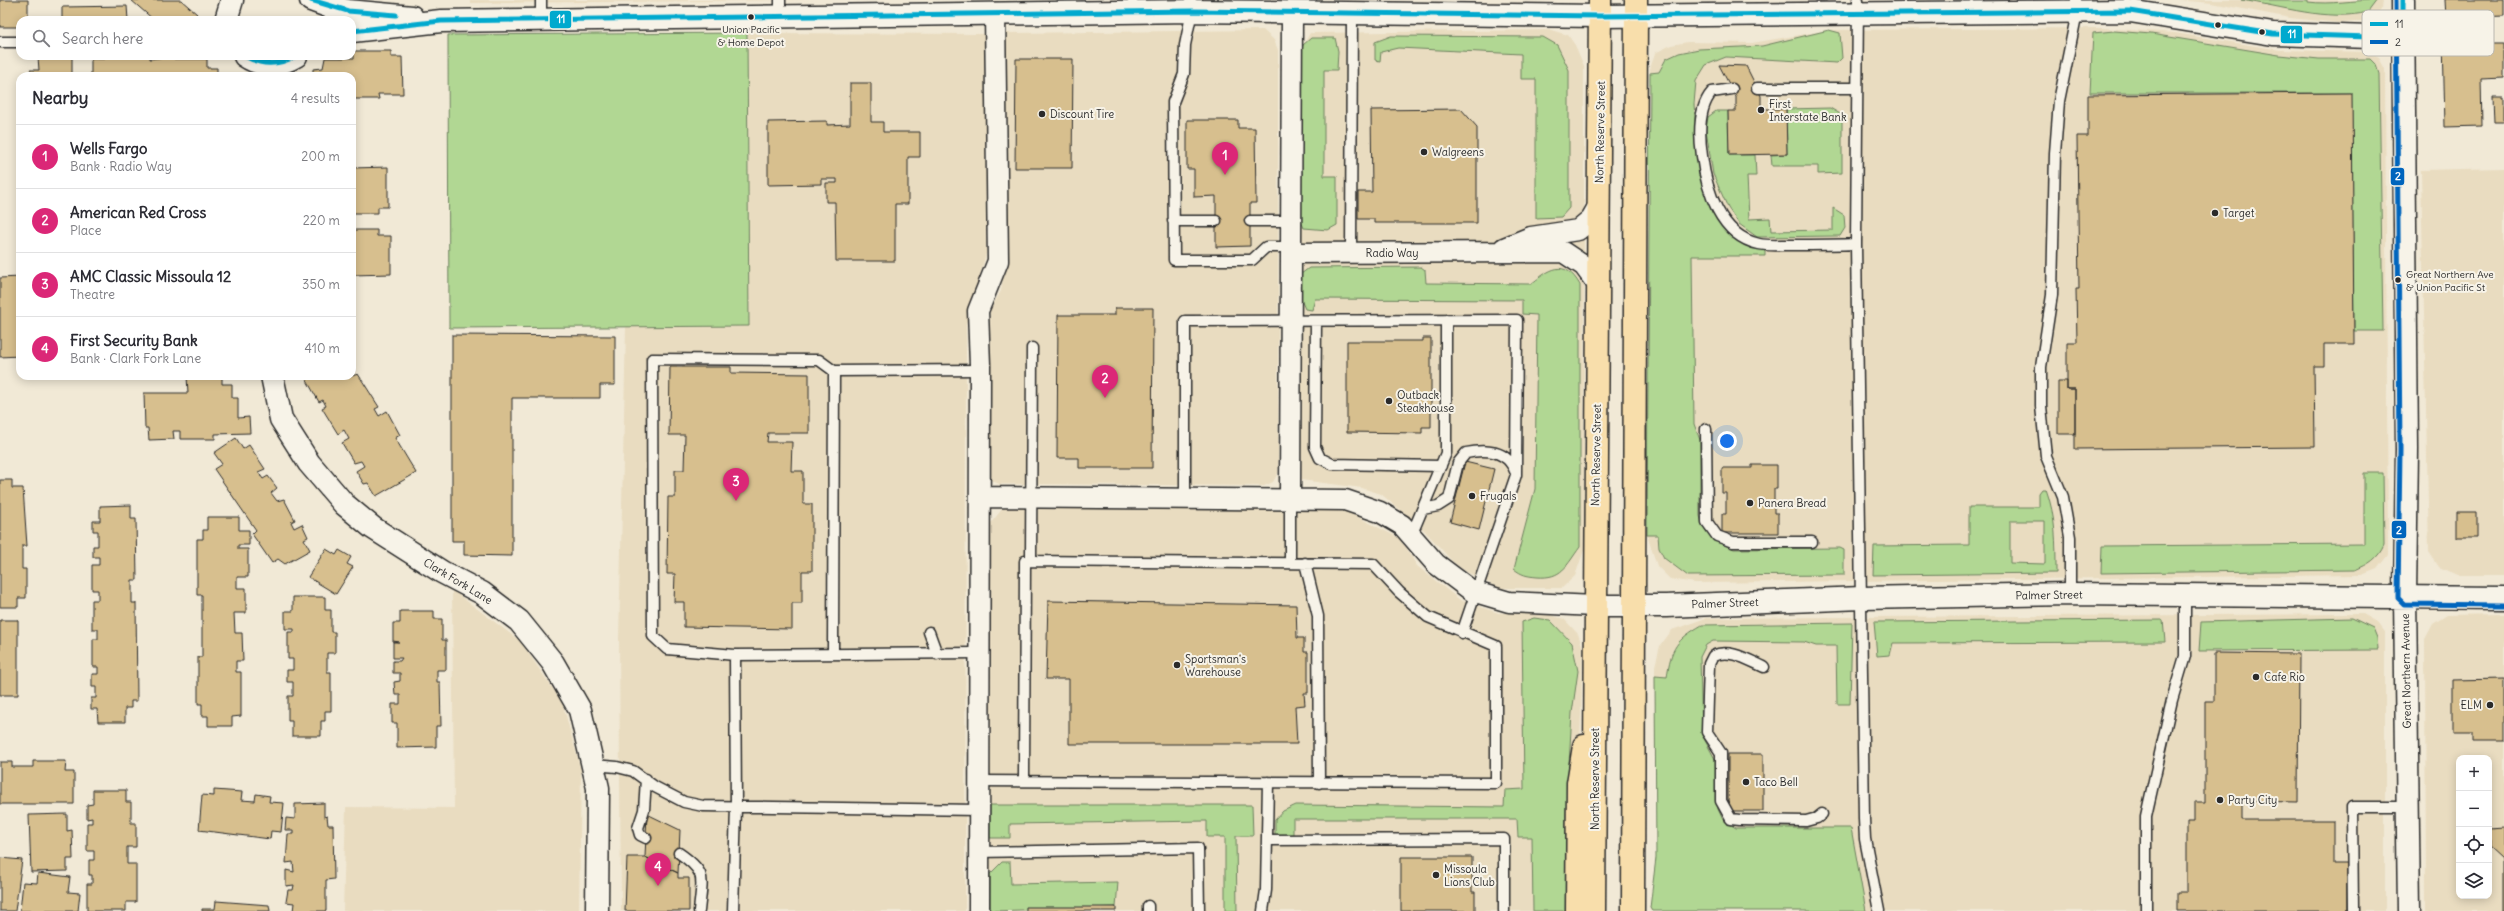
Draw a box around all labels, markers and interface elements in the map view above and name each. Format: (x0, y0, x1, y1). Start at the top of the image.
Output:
line badge: 11 (549, 10, 572, 29)
legend (2362, 10, 2494, 56)
text: 11 (557, 12, 565, 26)
marker: Union Pacific & Home Depot (746, 12, 756, 22)
search box (16, 16, 356, 60)
text: 11 (2395, 17, 2404, 31)
unlabelled marker (2213, 20, 2223, 30)
place label: Union Pacific & Home Depot (718, 23, 785, 49)
line badge: 11 (2280, 25, 2303, 44)
icon: search (30, 27, 52, 49)
unlabelled marker (2257, 27, 2267, 37)
text: 11 (2288, 27, 2296, 41)
text: Search here (62, 29, 143, 48)
text: 2 (2395, 35, 2401, 49)
street label: North Reserve Street (1592, 80, 1608, 183)
text: Nearby (32, 87, 88, 109)
text: 4 results (291, 90, 340, 107)
place label: First Interstate Bank (1769, 97, 1847, 124)
marker: First Interstate Bank (1756, 105, 1766, 115)
place label: Discount Tire (1050, 107, 1114, 121)
marker: Discount Tire (1037, 109, 1047, 119)
text: Wells Fargo (70, 139, 147, 158)
pin: 1 (1212, 142, 1238, 175)
place label: Walgreens (1432, 145, 1484, 159)
marker: Walgreens (1419, 147, 1429, 157)
text: 1 (42, 148, 48, 165)
text: 200 m (301, 148, 340, 165)
text: Bank · Radio Way (70, 158, 172, 175)
line badge: 2 (2390, 167, 2405, 186)
text: 2 (2395, 169, 2401, 183)
text: American Red Cross (70, 203, 206, 222)
place label: Target (2223, 206, 2255, 220)
marker: Target (2210, 208, 2220, 218)
text: 2 (41, 212, 49, 229)
text: 220 m (303, 212, 340, 229)
text: Place (70, 222, 101, 239)
street label: Radio Way (1365, 246, 1419, 260)
text: AMC Classic Missoula 12 (70, 267, 231, 286)
place label: Great Northern Ave & Union Pacific St (2406, 268, 2494, 294)
marker: Great Northern Ave & Union Pacific St (2393, 275, 2403, 285)
text: 3 (41, 276, 49, 293)
text: 350 m (302, 276, 340, 293)
text: Theatre (70, 286, 115, 303)
text: First Security Bank (70, 331, 198, 350)
text: 4 (41, 340, 49, 357)
text: 410 m (304, 340, 340, 357)
text: Bank · Clark Fork Lane (70, 350, 201, 367)
pin: 2 (1092, 365, 1118, 398)
place label: Outback Steakhouse (1397, 388, 1454, 415)
marker: Outback Steakhouse (1384, 396, 1394, 406)
street label: North Reserve Street (1588, 403, 1604, 506)
your location (1717, 431, 1737, 451)
pin: 3 (723, 468, 749, 501)
place label: Frugals (1480, 489, 1517, 503)
marker: Frugals (1467, 491, 1477, 501)
place label: Panera Bread (1758, 496, 1827, 510)
marker: Panera Bread (1745, 498, 1755, 508)
line badge: 2 (2391, 520, 2407, 539)
text: 2 (2396, 523, 2402, 537)
street label: Clark Fork Lane (421, 555, 495, 607)
street label: Palmer Street (2015, 587, 2083, 603)
street label: Palmer Street (1691, 595, 1759, 611)
street label: Great Northern Avenue (2398, 613, 2414, 729)
place label: Sportsman's Warehouse (1185, 652, 1246, 679)
marker: Sportsman's Warehouse (1172, 660, 1182, 670)
place label: Cafe Rio (2264, 670, 2305, 684)
marker: Cafe Rio (2251, 672, 2261, 682)
place label: ELM (2461, 698, 2482, 712)
marker: ELM (2485, 700, 2495, 710)
street label: North Reserve Street (1588, 728, 1602, 830)
map controls (2456, 755, 2492, 899)
button: + (2456, 755, 2492, 791)
place label: Taco Bell (1754, 775, 1798, 789)
marker: Taco Bell (1741, 777, 1751, 787)
button: − (2456, 791, 2492, 827)
place label: Party City (2228, 793, 2277, 807)
marker: Party City (2215, 795, 2225, 805)
button: locate (2456, 827, 2492, 863)
pin: 4 (645, 853, 671, 886)
place label: Missoula Lions Club (1444, 862, 1495, 889)
button: layers (2456, 863, 2492, 899)
marker: Missoula Lions Club (1431, 870, 1441, 880)

